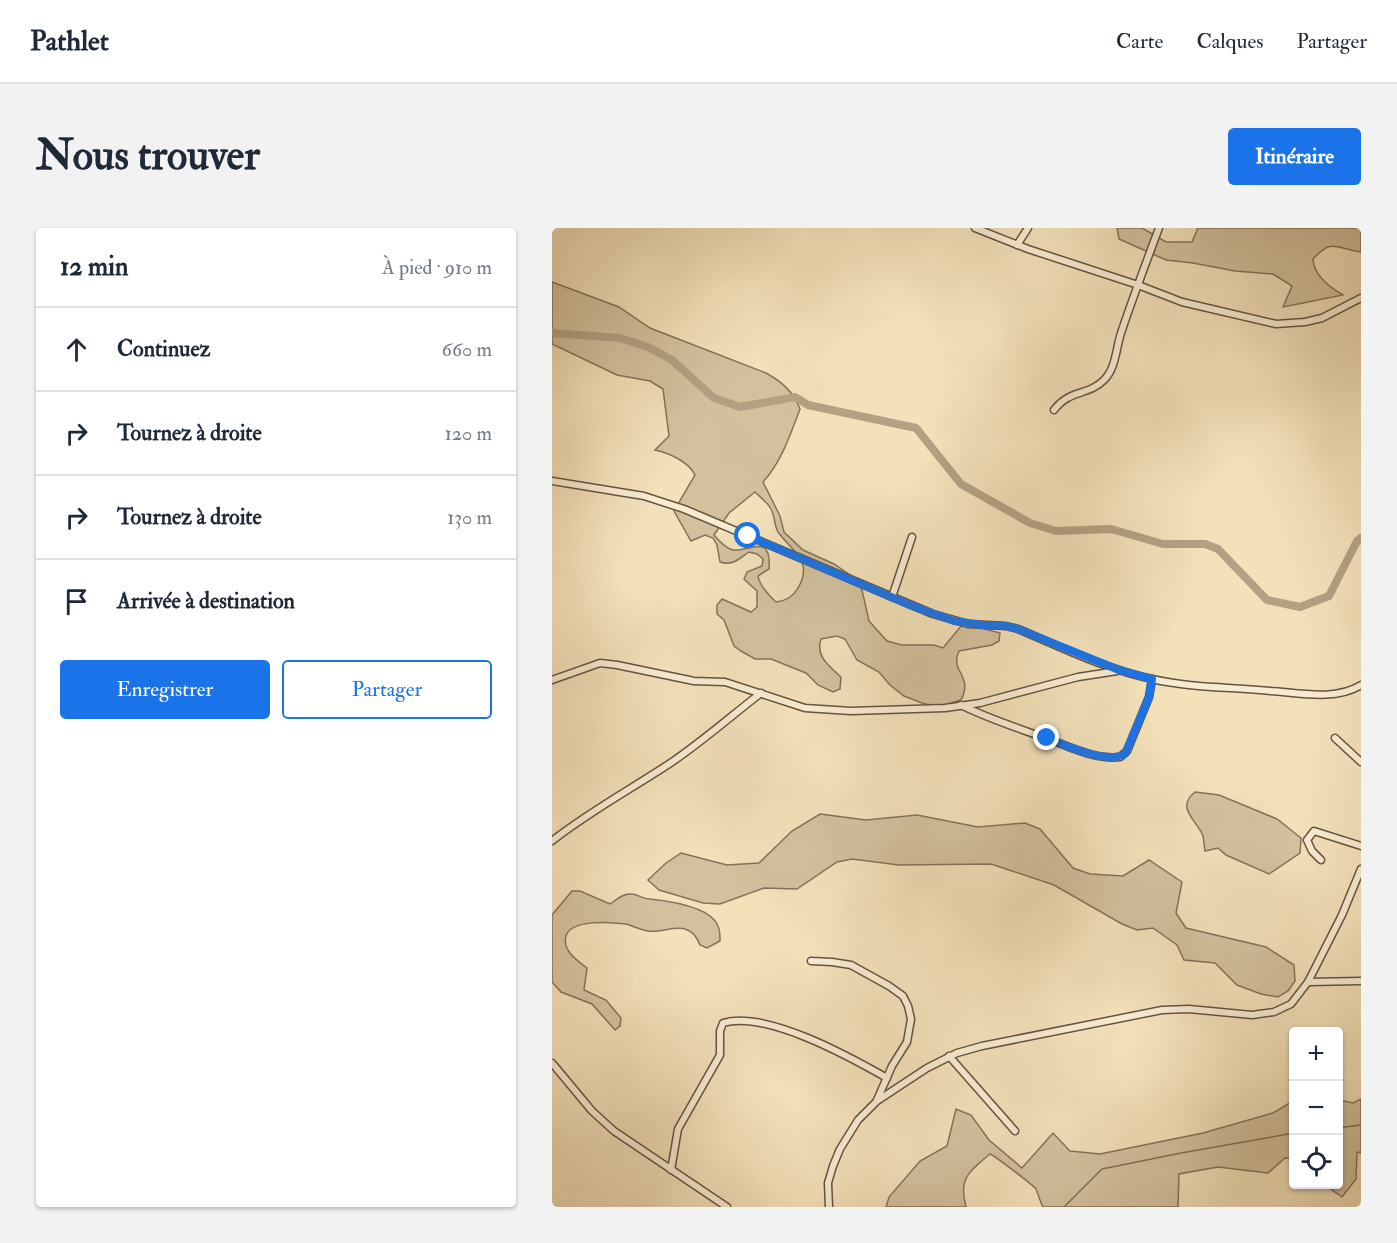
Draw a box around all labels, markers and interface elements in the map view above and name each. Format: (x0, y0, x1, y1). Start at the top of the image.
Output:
text: Pathlet (30, 24, 109, 59)
text: Carte (1116, 28, 1163, 55)
text: Calques (1196, 28, 1263, 55)
text: Partager (1296, 28, 1367, 55)
button: Itinéraire (1228, 128, 1361, 185)
text: Nous trouver (36, 130, 260, 182)
text: 12 min (60, 251, 128, 283)
text: À pied · 910 m (382, 255, 492, 280)
icon: ahead (60, 333, 93, 366)
text: Continuez (117, 335, 210, 363)
text: 660 m (442, 337, 492, 362)
icon: right (60, 417, 93, 450)
text: Tournez à droite (117, 419, 262, 447)
text: 120 m (445, 421, 492, 446)
icon: right (60, 501, 93, 534)
text: Tournez à droite (117, 503, 262, 531)
text: 130 m (447, 505, 492, 530)
route start (734, 522, 760, 548)
icon: arrive (60, 585, 93, 618)
text: Arrivée à destination (117, 587, 295, 615)
button: Enregistrer (60, 660, 270, 719)
button: Partager (282, 660, 492, 719)
route end (1033, 724, 1059, 750)
map controls (1289, 1027, 1343, 1189)
button: + (1289, 1027, 1343, 1081)
button: − (1289, 1081, 1343, 1135)
button: locate (1289, 1135, 1343, 1189)

